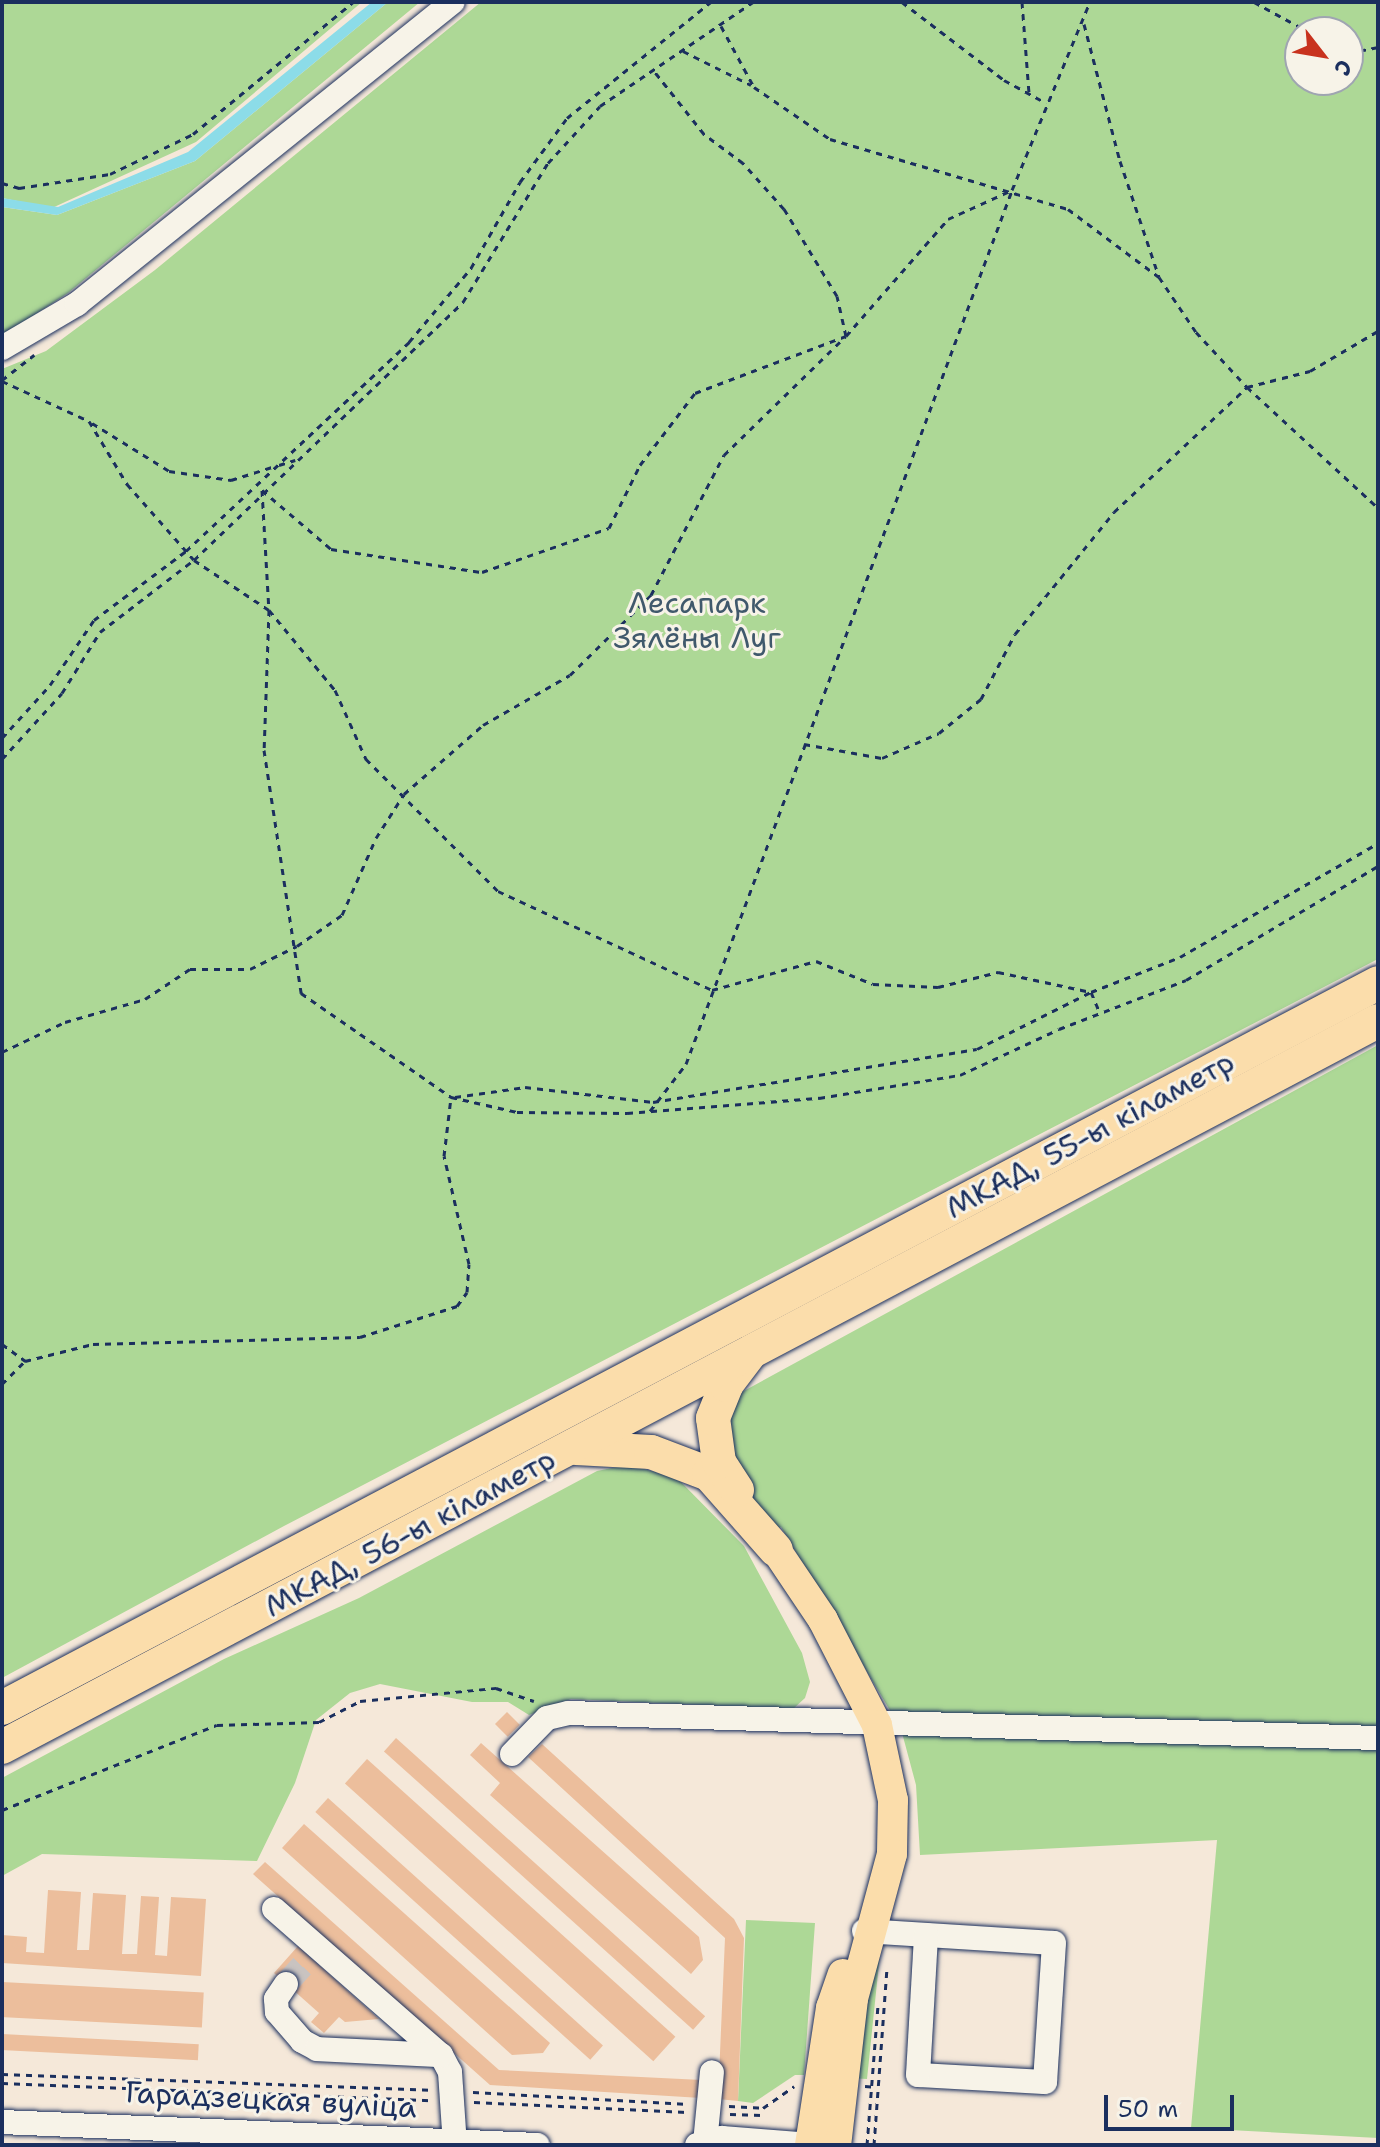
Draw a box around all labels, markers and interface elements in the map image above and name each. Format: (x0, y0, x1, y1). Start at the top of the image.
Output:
north arrow (1284, 16, 1364, 96)
text: С (1327, 54, 1359, 81)
park label: Лесапарк Зялёны Луг (613, 585, 781, 656)
street label: МКАД, 55-ы кіламетр (940, 1044, 1240, 1226)
street label: МКАД, 56-ы кіламетр (258, 1441, 562, 1625)
street label: Гарадзецкая вуліца (124, 2074, 418, 2126)
scale bar (1108, 2079, 1238, 2129)
text: 50 m (1118, 2093, 1178, 2125)

